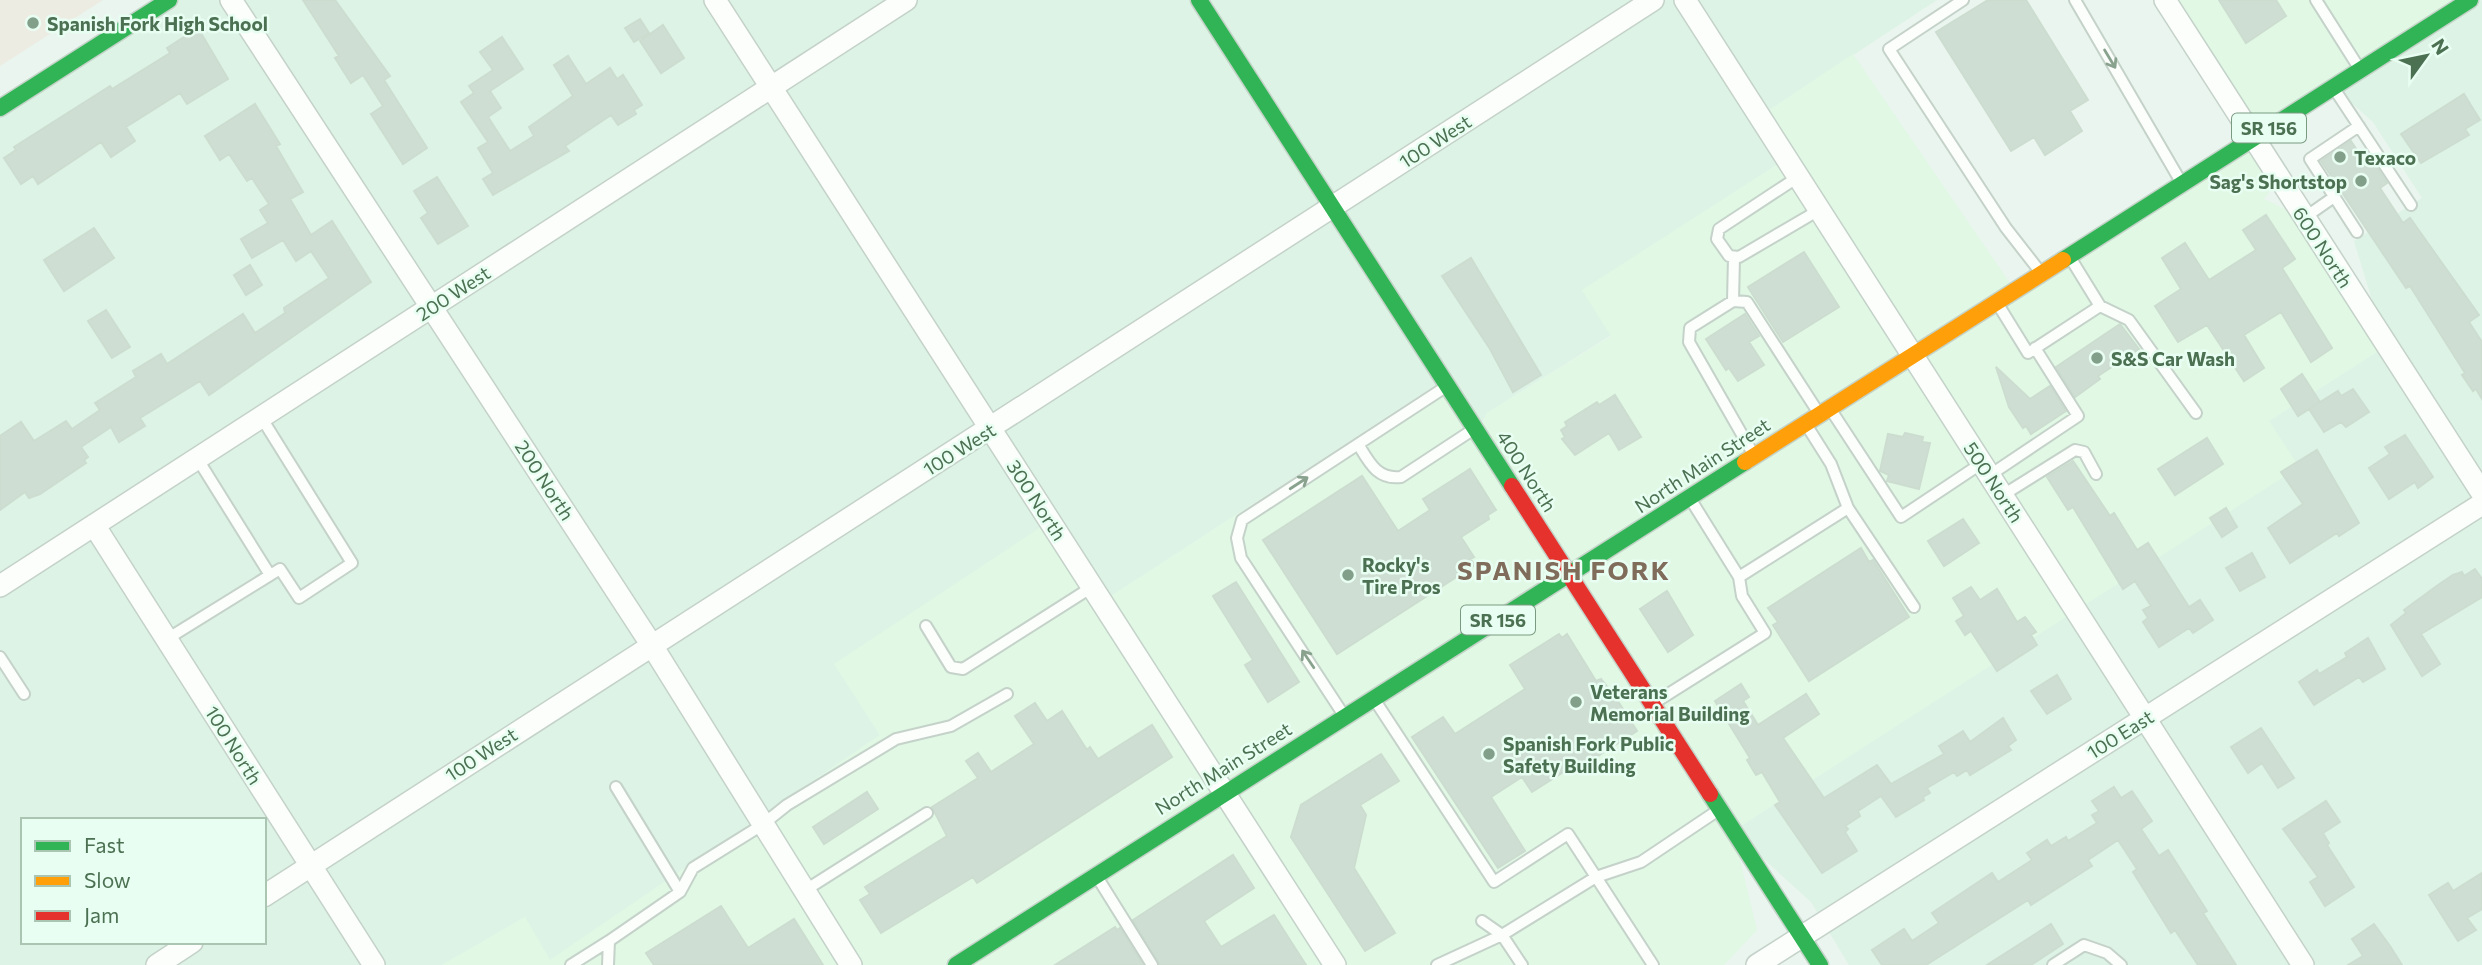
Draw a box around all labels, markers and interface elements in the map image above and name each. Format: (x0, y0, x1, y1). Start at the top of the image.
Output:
place label: Spanish Fork High School (47, 12, 268, 35)
marker: Spanish Fork High School (25, 15, 41, 31)
north arrow (2391, 21, 2461, 91)
text: N (2427, 34, 2454, 59)
one-way arrow (2103, 48, 2117, 68)
street label: 100 West (1395, 109, 1475, 173)
road number: SR 156 (2232, 113, 2306, 142)
place label: Texaco (2354, 146, 2416, 169)
marker: Texaco (2332, 149, 2348, 165)
place label: Sag's Shortstop (2209, 170, 2347, 193)
marker: Sag's Shortstop (2353, 173, 2369, 189)
street label: 600 North (2288, 202, 2358, 292)
street label: 200 West (412, 261, 494, 325)
place label: S&S Car Wash (2111, 347, 2235, 370)
marker: S&S Car Wash (2089, 350, 2105, 366)
street label: North Main Street (1630, 413, 1774, 517)
street label: 100 West (919, 418, 1000, 480)
street label: 400 North (1492, 426, 1562, 516)
street label: 200 North (511, 436, 579, 524)
street label: 500 North (1959, 437, 2029, 527)
street label: 300 North (1003, 455, 1071, 545)
one-way arrow (1288, 476, 1308, 490)
place label: Rocky's Tire Pros (1362, 553, 1441, 598)
district label: SPANISH FORK (1457, 554, 1671, 585)
marker: Rocky's Tire Pros (1340, 567, 1356, 583)
road number: SR 156 (1461, 606, 1535, 634)
one-way arrow (1300, 650, 1315, 669)
place label: Veterans Memorial Building (1590, 680, 1750, 725)
marker: Veterans Memorial Building (1568, 694, 1584, 710)
street label: 100 North (201, 701, 267, 789)
street label: 100 East (2082, 704, 2158, 763)
street label: North Main Street (1150, 717, 1296, 819)
street label: 100 West (441, 722, 521, 786)
place label: Spanish Fork Public Safety Building (1503, 732, 1674, 777)
marker: Spanish Fork Public Safety Building (1481, 746, 1497, 762)
legend (21, 818, 266, 944)
text: Fast (84, 832, 125, 857)
text: Slow (84, 867, 131, 892)
text: Jam (84, 902, 119, 927)

